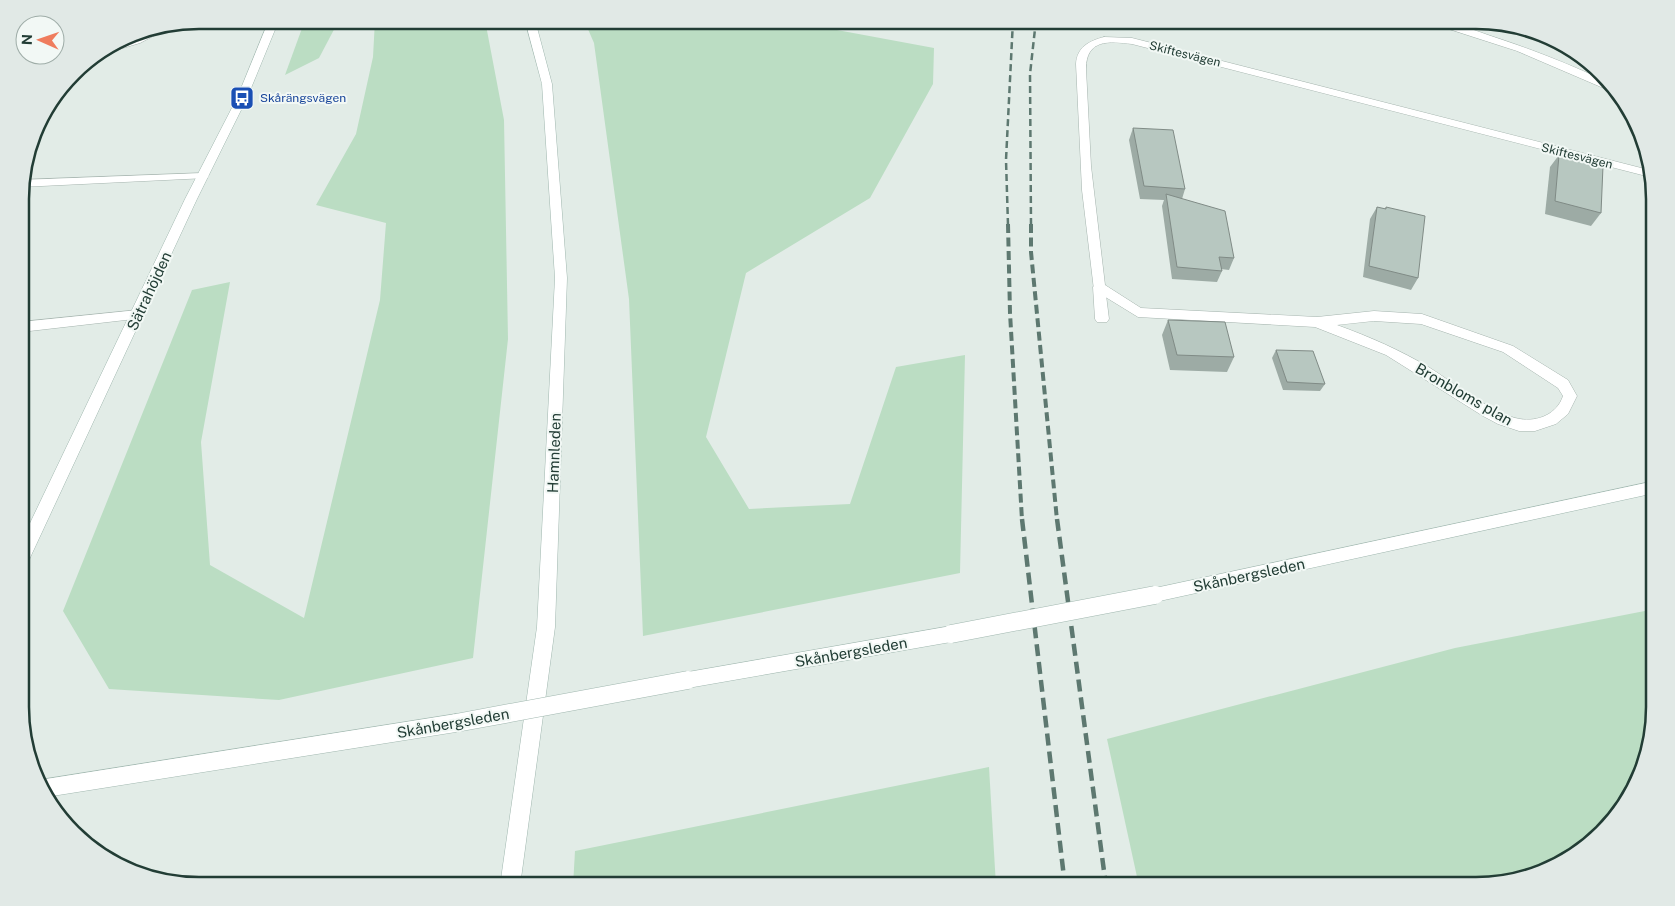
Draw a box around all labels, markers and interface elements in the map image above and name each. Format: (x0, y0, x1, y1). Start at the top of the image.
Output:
north arrow (15, 15, 65, 65)
text: N (19, 34, 35, 45)
street label: Skiftesvägen (1148, 38, 1222, 70)
bus stop icon: Skårängsvägen (229, 85, 255, 111)
place label: Skårängsvägen (260, 91, 346, 105)
street label: Skiftesvägen (1540, 140, 1614, 172)
street label: Sätrahöjden (123, 249, 175, 333)
street label: Bronbloms plan (1413, 359, 1515, 429)
street label: Hamnleden (544, 413, 564, 493)
street label: Skånbergsleden (1192, 555, 1306, 595)
street label: Skånbergsleden (794, 634, 908, 670)
street label: Skånbergsleden (396, 705, 510, 741)

